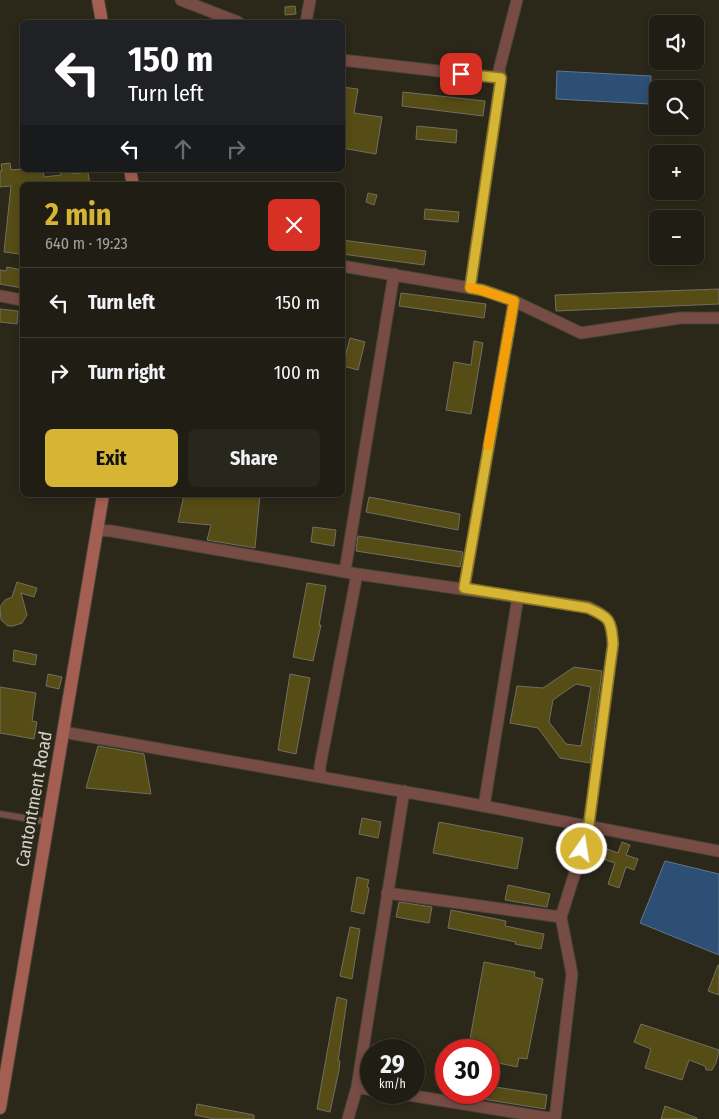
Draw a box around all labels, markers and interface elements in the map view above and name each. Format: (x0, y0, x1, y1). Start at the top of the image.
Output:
map controls (649, 15, 704, 265)
button: sound (649, 15, 704, 70)
text: 150 m (128, 38, 213, 80)
icon: left (45, 40, 110, 105)
pin (440, 53, 482, 95)
icon: arrive (447, 60, 475, 88)
text: Turn left (128, 80, 204, 107)
button: search (649, 80, 704, 135)
icon: left (116, 135, 144, 163)
icon: ahead (169, 135, 197, 163)
icon: right (222, 135, 250, 163)
button: + (649, 145, 704, 200)
text: 2 min (45, 197, 112, 233)
button: close (268, 199, 320, 251)
button: − (649, 210, 704, 265)
text: 640 m · 19:23 (45, 234, 128, 253)
icon: left (45, 289, 73, 317)
text: Turn left (88, 291, 155, 314)
text: 150 m (275, 291, 320, 314)
icon: right (45, 359, 73, 387)
text: Turn right (88, 361, 165, 384)
text: 100 m (274, 361, 320, 384)
button: Exit (45, 429, 178, 487)
button: Share (188, 429, 320, 487)
street label: Cantontment Road (11, 729, 57, 869)
position arrow (555, 822, 607, 874)
speed limit sign: 30 (435, 1039, 500, 1104)
text: 29 (380, 1050, 405, 1080)
text: km/h (379, 1077, 406, 1091)

